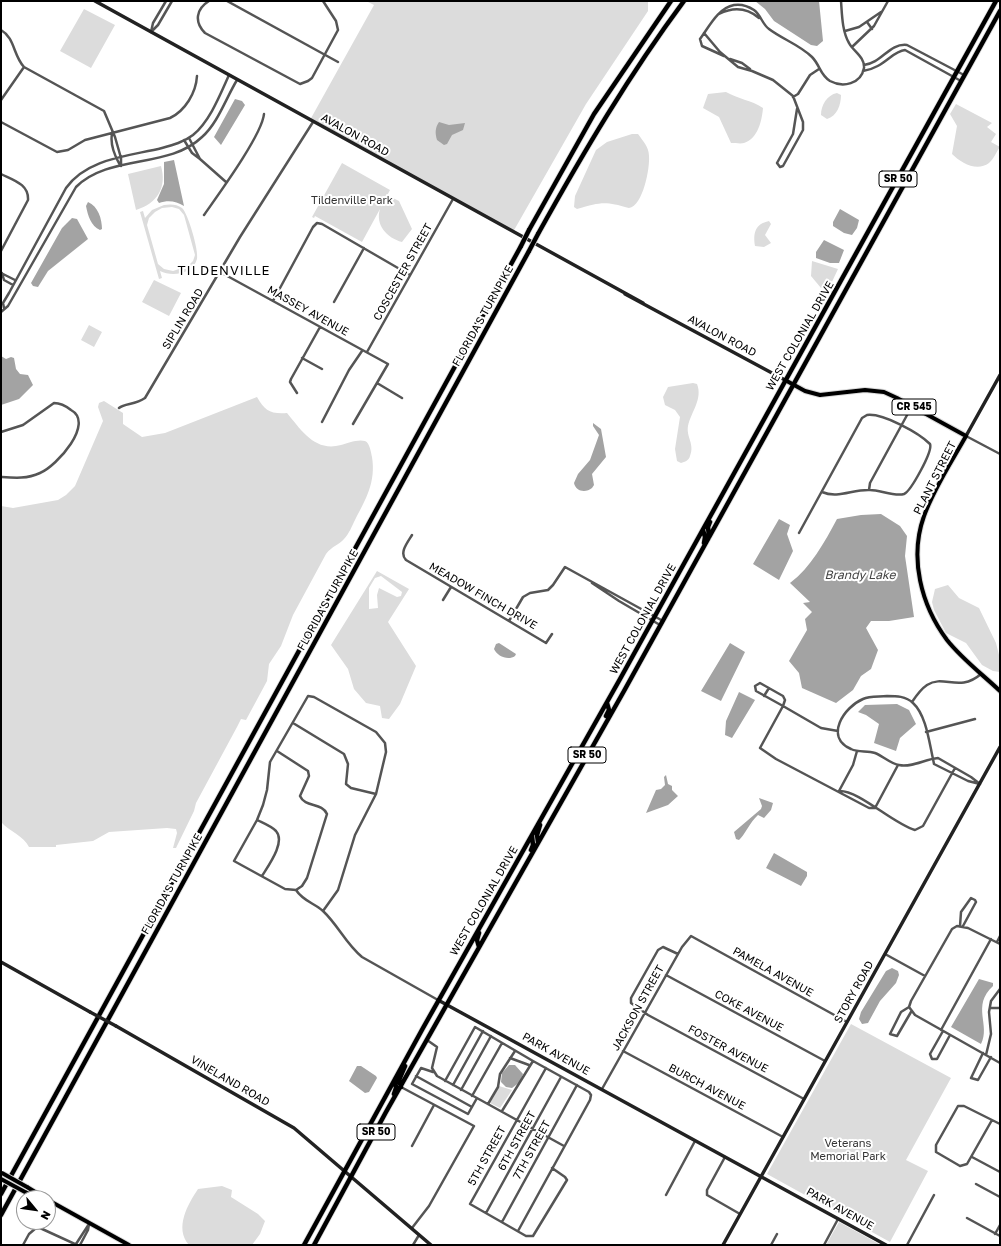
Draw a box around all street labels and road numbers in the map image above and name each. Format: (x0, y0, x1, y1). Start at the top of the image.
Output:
street label: AVALON ROAD (319, 111, 391, 159)
road number: SR 50 (879, 171, 917, 187)
street label: COSCESTER STREET (371, 221, 435, 323)
street label: FLORIDA'S TURNPIKE (450, 263, 516, 369)
street label: WEST COLONIAL DRIVE (763, 279, 837, 393)
street label: MASSEY AVENUE (265, 283, 351, 339)
street label: SIPLIN ROAD (160, 286, 206, 352)
street label: AVALON ROAD (685, 312, 759, 360)
road number: CR 545 (892, 399, 936, 415)
street label: PLANT STREET (911, 439, 959, 517)
street label: FLORIDA'S TURNPIKE (295, 547, 361, 653)
street label: MEADOW FINCH DRIVE (427, 560, 539, 632)
street label: WEST COLONIAL DRIVE (607, 561, 679, 677)
road number: SR 50 (568, 747, 606, 763)
street label: FLORIDA'S TURNPIKE (139, 831, 205, 937)
street label: WEST COLONIAL DRIVE (447, 844, 521, 958)
street label: PAMELA AVENUE (730, 944, 816, 1000)
street label: STORY ROAD (831, 959, 877, 1025)
street label: JACKSON STREET (609, 963, 667, 1053)
street label: COKE AVENUE (712, 987, 786, 1035)
street label: FOSTER AVENUE (686, 1022, 770, 1076)
street label: PARK AVENUE (520, 1030, 592, 1078)
street label: VINELAND ROAD (188, 1053, 272, 1109)
street label: BURCH AVENUE (666, 1061, 748, 1113)
street label: 6TH STREET (495, 1109, 539, 1173)
street label: 7TH STREET (510, 1118, 554, 1182)
road number: SR 50 (357, 1124, 395, 1140)
street label: 5TH STREET (465, 1124, 509, 1188)
street label: PARK AVENUE (804, 1185, 876, 1233)

